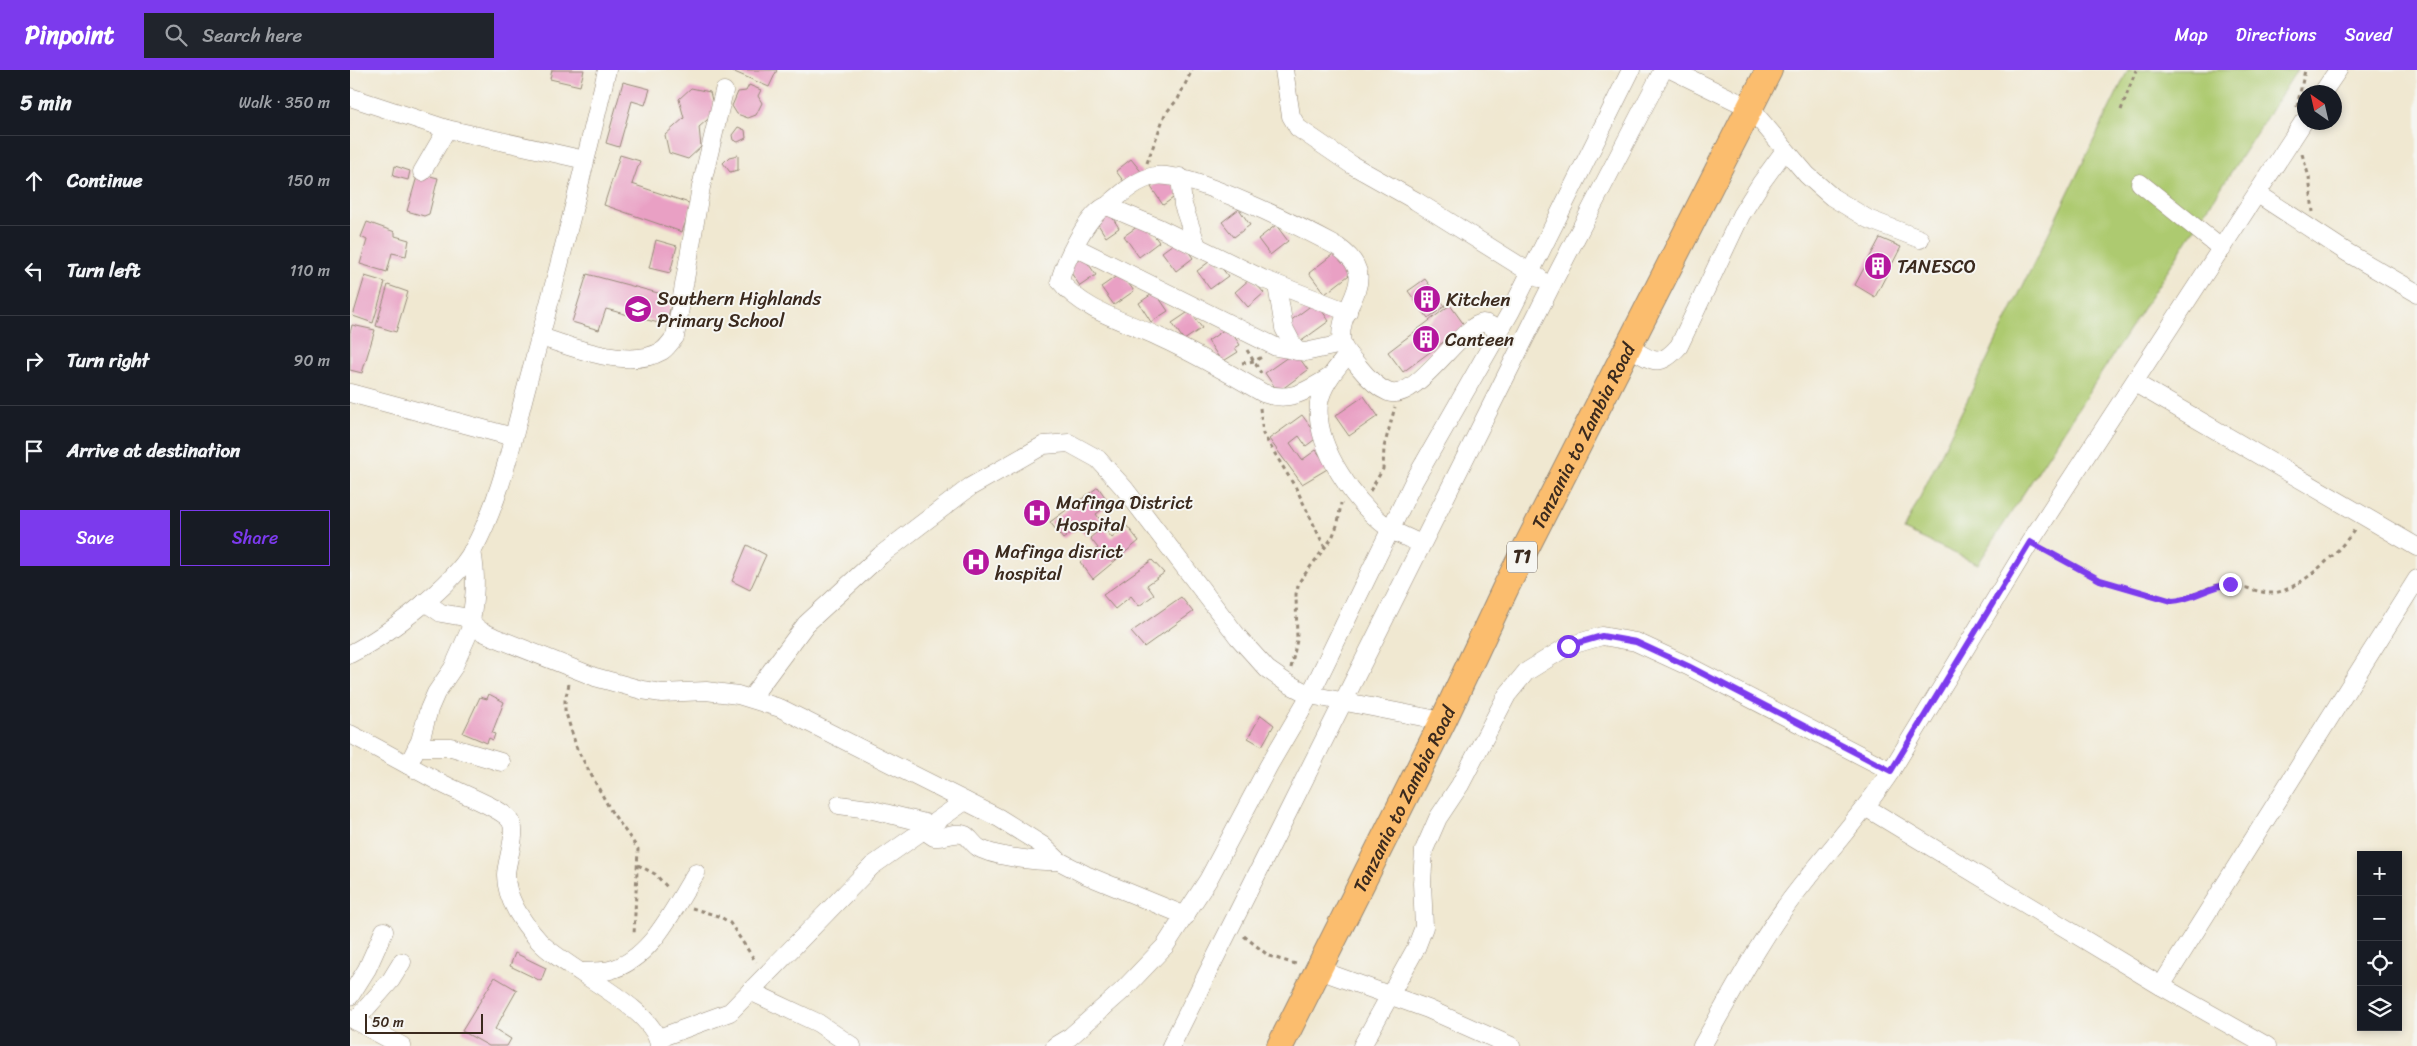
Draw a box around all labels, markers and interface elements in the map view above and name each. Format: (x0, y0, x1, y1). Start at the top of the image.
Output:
search box (144, 13, 494, 58)
text: Pinpoint (25, 14, 114, 56)
text: Search here (202, 19, 302, 52)
text: Map (2175, 19, 2208, 51)
text: Directions (2236, 19, 2317, 51)
text: Saved (2345, 19, 2392, 51)
icon: search (162, 21, 190, 49)
text: 5 min (20, 84, 72, 122)
north arrow (2297, 85, 2342, 130)
text: Walk · 350 m (239, 88, 330, 117)
text: Continue (67, 164, 143, 197)
text: 150 m (287, 166, 330, 195)
icon: ahead (20, 167, 48, 195)
place label: TANESCO (1897, 250, 1976, 283)
building icon: TANESCO (1863, 251, 1893, 281)
text: Turn left (67, 254, 140, 287)
text: 110 m (290, 256, 330, 285)
icon: left (20, 257, 48, 285)
place label: Southern Highlands Primary School (657, 282, 822, 337)
place label: Kitchen (1446, 283, 1511, 316)
building icon: Kitchen (1412, 284, 1442, 314)
school or university icon: Southern Highlands Primary School (623, 294, 653, 324)
place label: Canteen (1445, 323, 1514, 356)
building icon: Canteen (1411, 324, 1441, 354)
street label: Tanzania to Zambia Road (1522, 336, 1645, 535)
text: Turn right (67, 344, 149, 377)
text: 90 m (294, 346, 330, 375)
icon: right (20, 347, 48, 375)
text: Arrive at destination (67, 434, 240, 467)
icon: arrive (20, 437, 48, 465)
place label: Mafinga District Hospital (1056, 486, 1193, 541)
hospital icon: Mafinga District Hospital (1022, 498, 1052, 528)
button: Save (20, 510, 170, 566)
button: Share (180, 510, 330, 566)
place label: Mafinga disrict hospital (994, 535, 1123, 590)
road number: T1 (1507, 542, 1537, 572)
hospital icon: Mafinga disrict hospital (961, 547, 991, 577)
route end (2219, 573, 2242, 596)
route start (1557, 635, 1580, 658)
street label: Tanzania to Zambia Road (1343, 699, 1466, 899)
map controls (2357, 851, 2402, 1031)
button: + (2357, 851, 2402, 896)
button: − (2357, 896, 2402, 941)
button: locate (2357, 941, 2402, 986)
button: layers (2357, 986, 2402, 1031)
text: 50 m (372, 1010, 404, 1035)
scale bar (365, 1011, 482, 1034)

